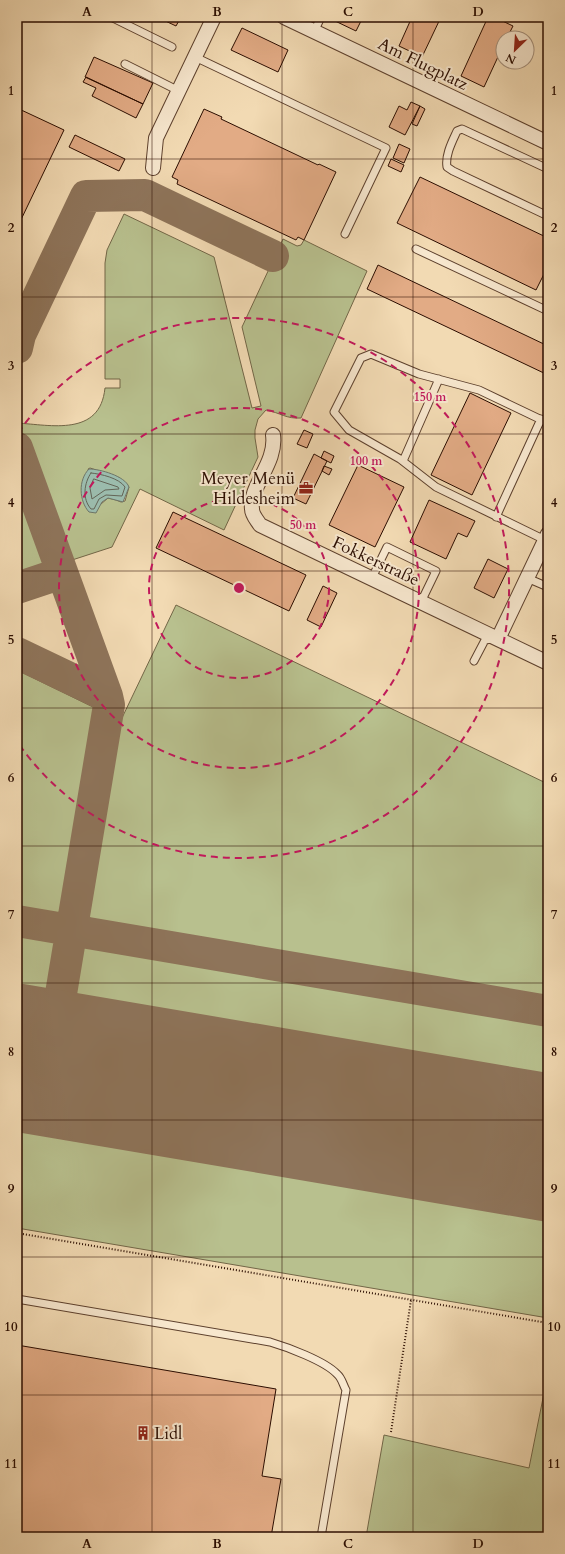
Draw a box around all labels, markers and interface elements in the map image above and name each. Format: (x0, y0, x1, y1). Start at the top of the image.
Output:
text: A (82, 3, 92, 21)
text: B (212, 3, 222, 21)
text: C (343, 3, 353, 21)
text: D (472, 3, 484, 21)
north arrow (495, 30, 535, 70)
street label: Am Flugplatz (374, 32, 472, 96)
text: N (503, 50, 518, 67)
text: 1 (8, 82, 14, 100)
text: 1 (551, 82, 557, 100)
text: 2 (8, 219, 15, 237)
text: 2 (551, 219, 558, 237)
text: 3 (8, 357, 15, 375)
text: 3 (551, 357, 558, 375)
text: 150 m (414, 389, 447, 405)
text: 100 m (350, 453, 383, 469)
place label: Meyer Menü Hildesheim (201, 467, 296, 510)
office icon: Meyer Menü Hildesheim (298, 480, 314, 496)
text: 4 (8, 494, 15, 512)
text: 4 (551, 494, 558, 512)
text: 50 m (290, 517, 317, 533)
street label: Fokkerstraße (329, 531, 423, 591)
centre of rings (232, 581, 246, 595)
text: 5 (8, 631, 14, 649)
text: 5 (551, 631, 557, 649)
text: 6 (8, 769, 15, 787)
text: 6 (551, 769, 558, 787)
text: 7 (8, 906, 15, 924)
text: 7 (551, 906, 558, 924)
text: 8 (8, 1043, 14, 1061)
text: 8 (551, 1043, 557, 1061)
text: 9 (8, 1180, 15, 1198)
text: 9 (551, 1180, 558, 1198)
text: 10 (4, 1318, 18, 1336)
text: 10 (547, 1318, 561, 1336)
place label: Lidl (154, 1422, 183, 1445)
building icon: Lidl (135, 1425, 151, 1441)
text: 11 (4, 1455, 18, 1473)
text: 11 (547, 1455, 561, 1473)
text: A (82, 1535, 92, 1553)
text: B (212, 1535, 222, 1553)
text: C (343, 1535, 353, 1553)
text: D (472, 1535, 484, 1553)

